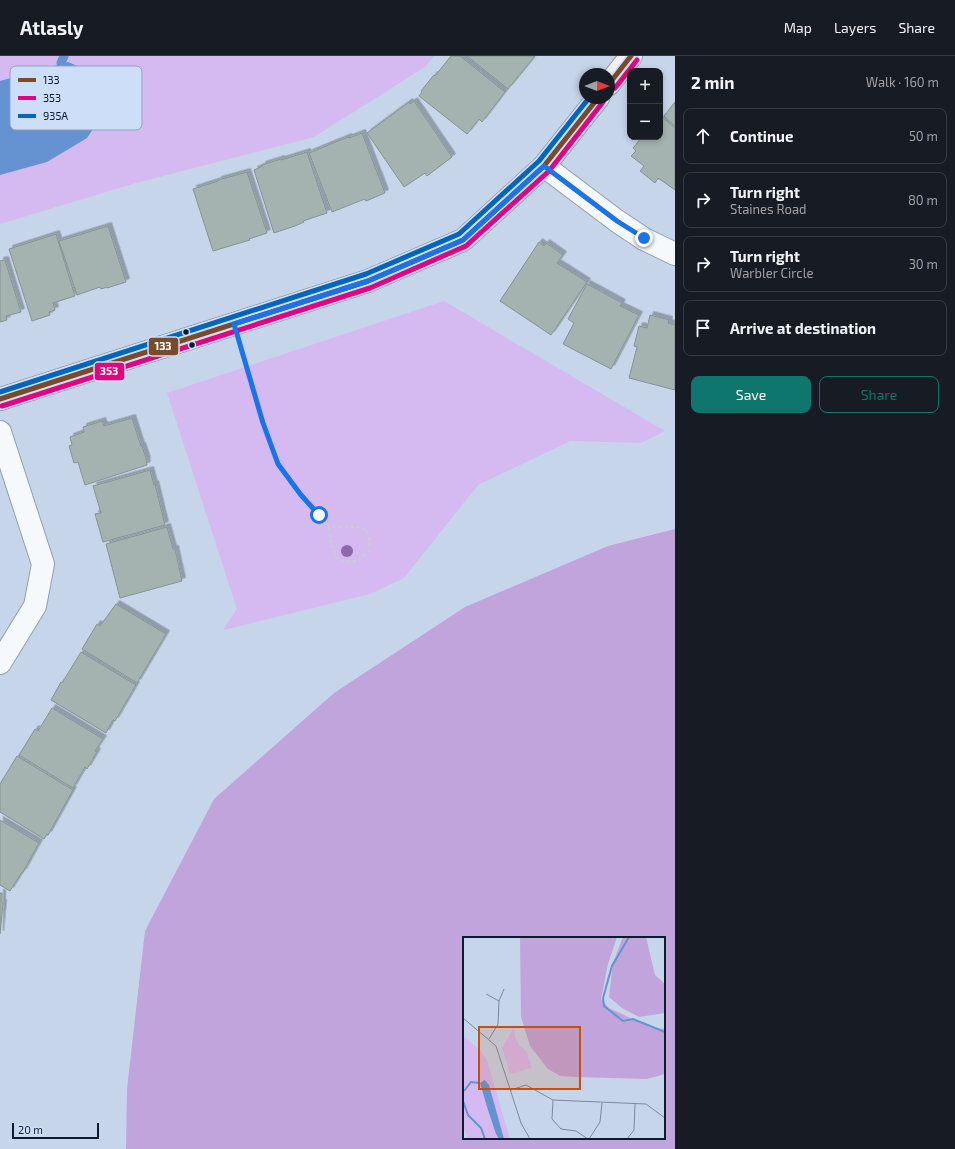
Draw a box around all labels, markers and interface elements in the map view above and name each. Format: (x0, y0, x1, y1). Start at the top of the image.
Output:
text: Atlasly (20, 16, 84, 39)
text: Map (784, 19, 812, 36)
text: Layers (834, 19, 876, 36)
text: Share (898, 19, 935, 36)
legend (10, 66, 142, 130)
north arrow (579, 68, 615, 104)
map controls (627, 68, 663, 140)
button: + (627, 68, 663, 104)
text: 2 min (691, 72, 734, 92)
text: 133 (43, 73, 60, 86)
text: Walk · 160 m (866, 74, 939, 90)
text: 353 (43, 91, 61, 104)
button: − (627, 104, 663, 140)
text: 935A (43, 109, 68, 122)
icon: ahead (692, 125, 714, 147)
text: Continue (730, 127, 793, 145)
text: 50 m (909, 128, 938, 144)
text: Turn right (730, 183, 800, 201)
icon: right (692, 189, 714, 211)
text: 80 m (908, 192, 938, 208)
text: Staines Road (730, 201, 807, 217)
route end (635, 229, 653, 247)
text: Turn right (730, 247, 800, 265)
icon: right (692, 253, 714, 275)
text: 30 m (909, 256, 938, 272)
text: Warbler Circle (730, 265, 814, 281)
icon: arrive (692, 317, 714, 339)
text: Arrive at destination (730, 319, 876, 337)
unlabelled marker (181, 327, 191, 337)
line badge: 133 (148, 337, 179, 356)
text: 133 (154, 339, 172, 352)
unlabelled marker (187, 340, 197, 350)
line badge: 353 (94, 362, 125, 381)
text: 353 (100, 364, 118, 377)
button: Save (691, 376, 811, 413)
button: Share (819, 376, 939, 413)
route start (310, 506, 328, 524)
inset map (463, 937, 665, 1139)
scale bar (12, 1121, 99, 1140)
text: 20 m (18, 1123, 43, 1136)

